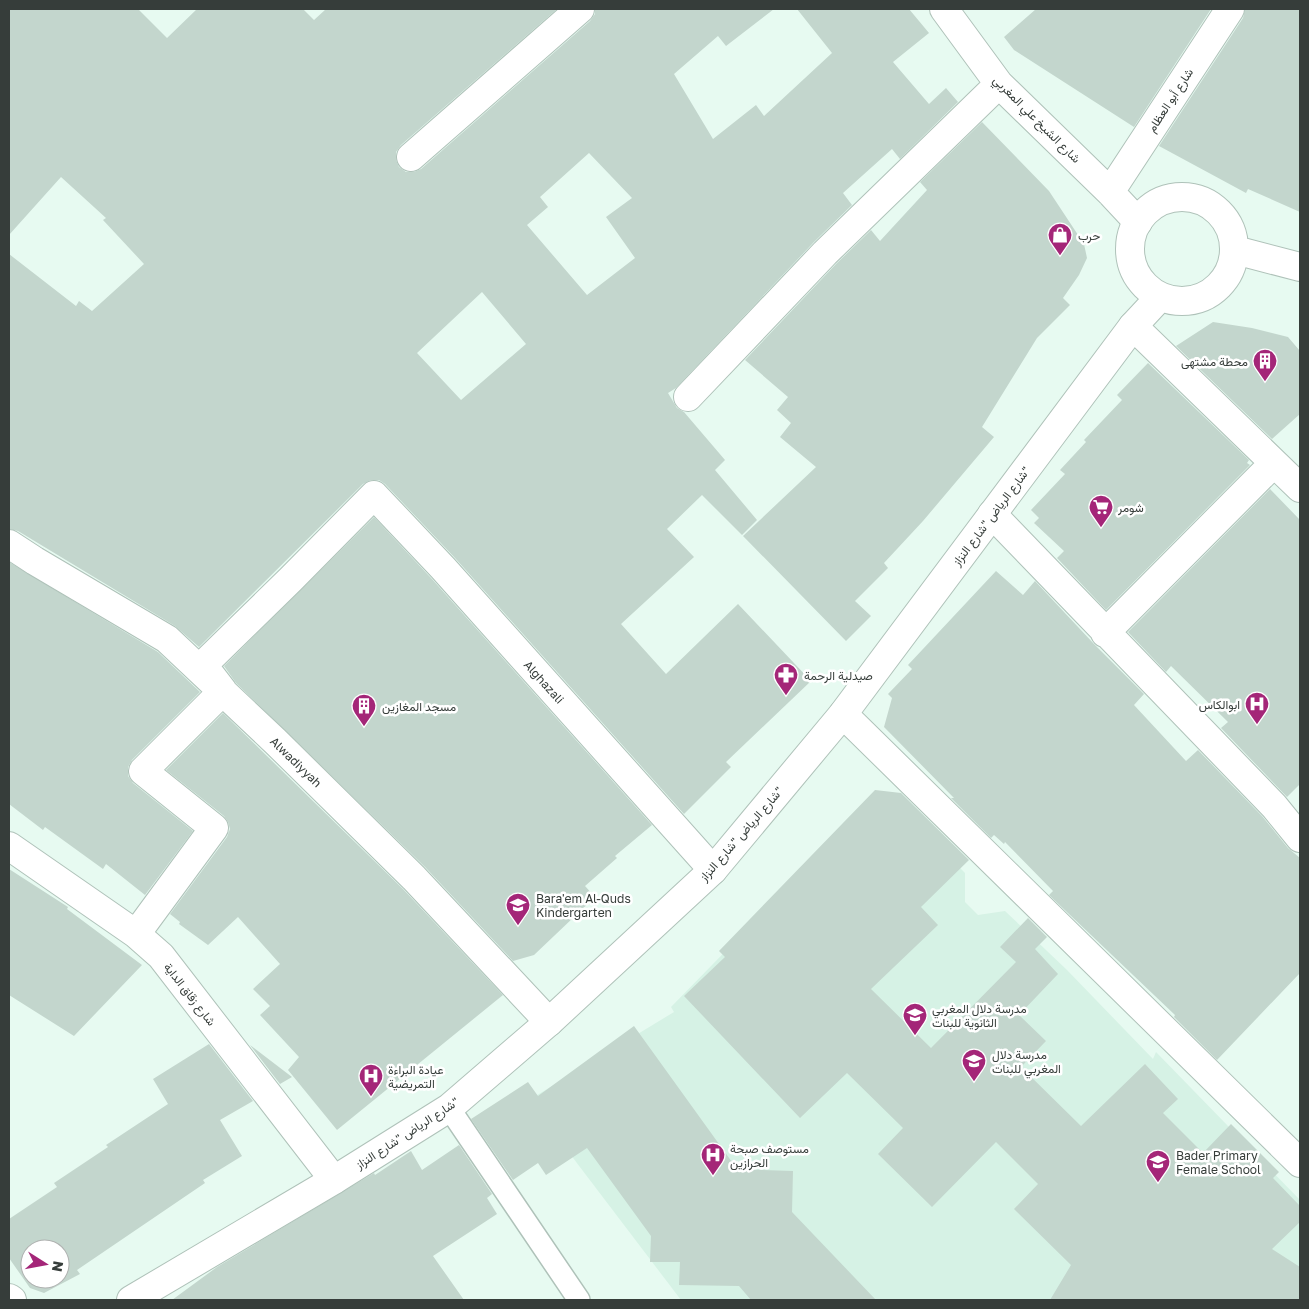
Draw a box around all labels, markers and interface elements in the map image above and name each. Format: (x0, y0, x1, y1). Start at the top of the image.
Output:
street label: شارع أبو العظام (1144, 65, 1198, 136)
street label: شارع الشيخ علي المغربي (988, 72, 1084, 168)
shop icon: حرب (1047, 222, 1073, 256)
place label: حرب (1078, 228, 1100, 244)
building icon: محطة مشتهى (1252, 348, 1278, 382)
place label: محطة مشتهى (1181, 354, 1248, 370)
street label: شارع الرياض "شارع النزاز" (948, 463, 1035, 571)
supermarket icon: شومر (1088, 494, 1114, 528)
place label: شومر (1117, 500, 1144, 516)
street label: Alghazali (521, 657, 567, 707)
pharmacy icon: صيدلية الرحمة (773, 662, 799, 696)
place label: صيدلية الرحمة (804, 668, 873, 684)
hospital icon: ابوالكاس (1244, 691, 1270, 725)
building icon: مسجد المغازين (351, 693, 377, 727)
place label: ابوالكاس (1199, 697, 1240, 713)
place label: مسجد المغازين (382, 699, 456, 715)
street label: Alwadiyyah (267, 734, 325, 790)
street label: شارع الرياض "شارع النزاز" (695, 784, 788, 886)
place label: Bara'em Al-Quds Kindergarten (536, 891, 631, 920)
school or university icon: Bara'em Al-Quds Kindergarten (505, 892, 531, 926)
street label: شارع زقاق الداية (159, 960, 219, 1030)
place label: مدرسة دلال المغربي الثانوية للبنات (932, 1001, 1027, 1031)
school or university icon: مدرسة دلال المغربي الثانوية للبنات (902, 1002, 928, 1036)
place label: مدرسة دلال المغربي للبنات (992, 1047, 1061, 1079)
school or university icon: مدرسة دلال المغربي للبنات (961, 1048, 987, 1082)
place label: عيادة البراءة التمريضية (388, 1062, 444, 1092)
hospital icon: عيادة البراءة التمريضية (358, 1063, 384, 1097)
street label: شارع الرياض "شارع النزاز" (352, 1094, 463, 1174)
place label: مستوصف صبحة الحرازين (730, 1141, 809, 1171)
hospital icon: مستوصف صبحة الحرازين (700, 1142, 726, 1176)
place label: Bader Primary Female School (1176, 1148, 1261, 1177)
school or university icon: Bader Primary Female School (1145, 1149, 1171, 1183)
north arrow (20, 1239, 70, 1289)
text: N (49, 1260, 68, 1273)

